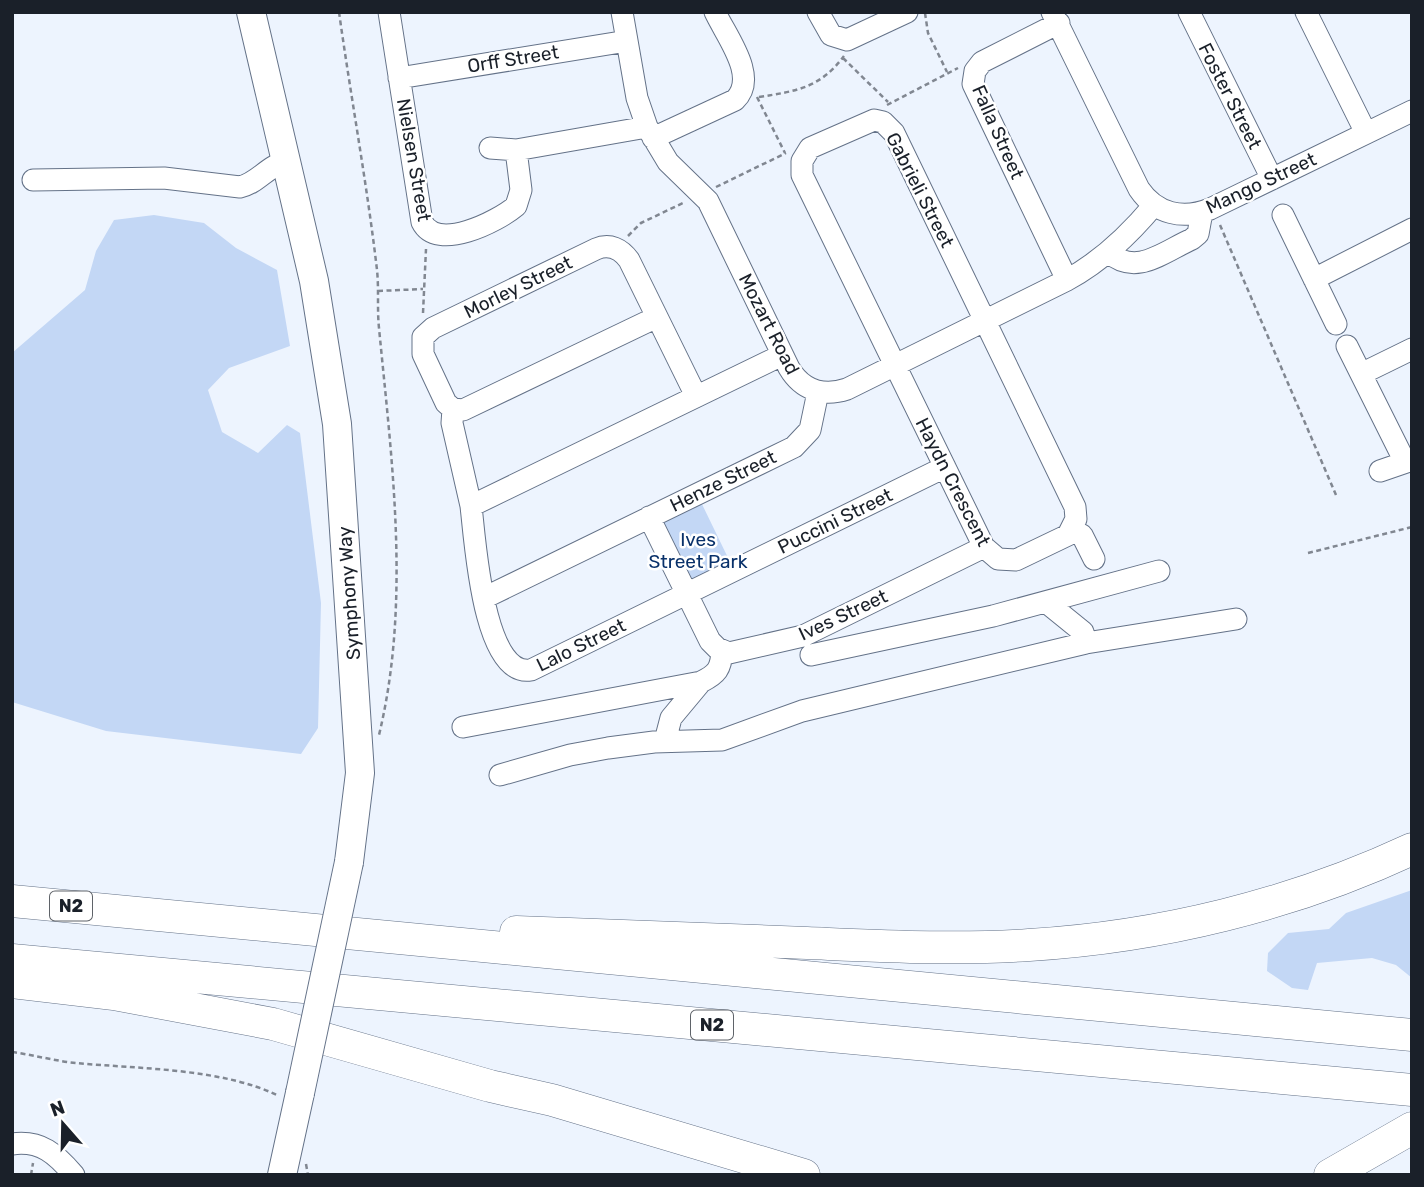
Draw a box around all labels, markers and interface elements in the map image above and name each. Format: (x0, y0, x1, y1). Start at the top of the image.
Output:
street label: Foster Street (1193, 39, 1267, 153)
street label: Orff Street (466, 40, 561, 78)
street label: Falla Street (967, 81, 1029, 183)
street label: Nielsen Street (392, 97, 436, 224)
street label: Gabrieli Street (881, 129, 959, 252)
street label: Mango Street (1202, 147, 1320, 219)
street label: Morley Street (460, 251, 576, 323)
street label: Mozart Road (734, 270, 804, 378)
street label: Haydn Crescent (911, 414, 996, 551)
street label: Henze Street (666, 445, 780, 517)
street label: Puccini Street (774, 483, 897, 559)
street label: Symphony Way (333, 525, 365, 661)
park label: Ives Street Park (648, 528, 748, 573)
street label: Ives Street (795, 584, 892, 646)
street label: Lalo Street (533, 613, 630, 676)
road number: N2 (50, 891, 92, 920)
road number: N2 (691, 1010, 733, 1040)
north arrow (28, 1089, 98, 1159)
text: N (47, 1095, 68, 1122)

